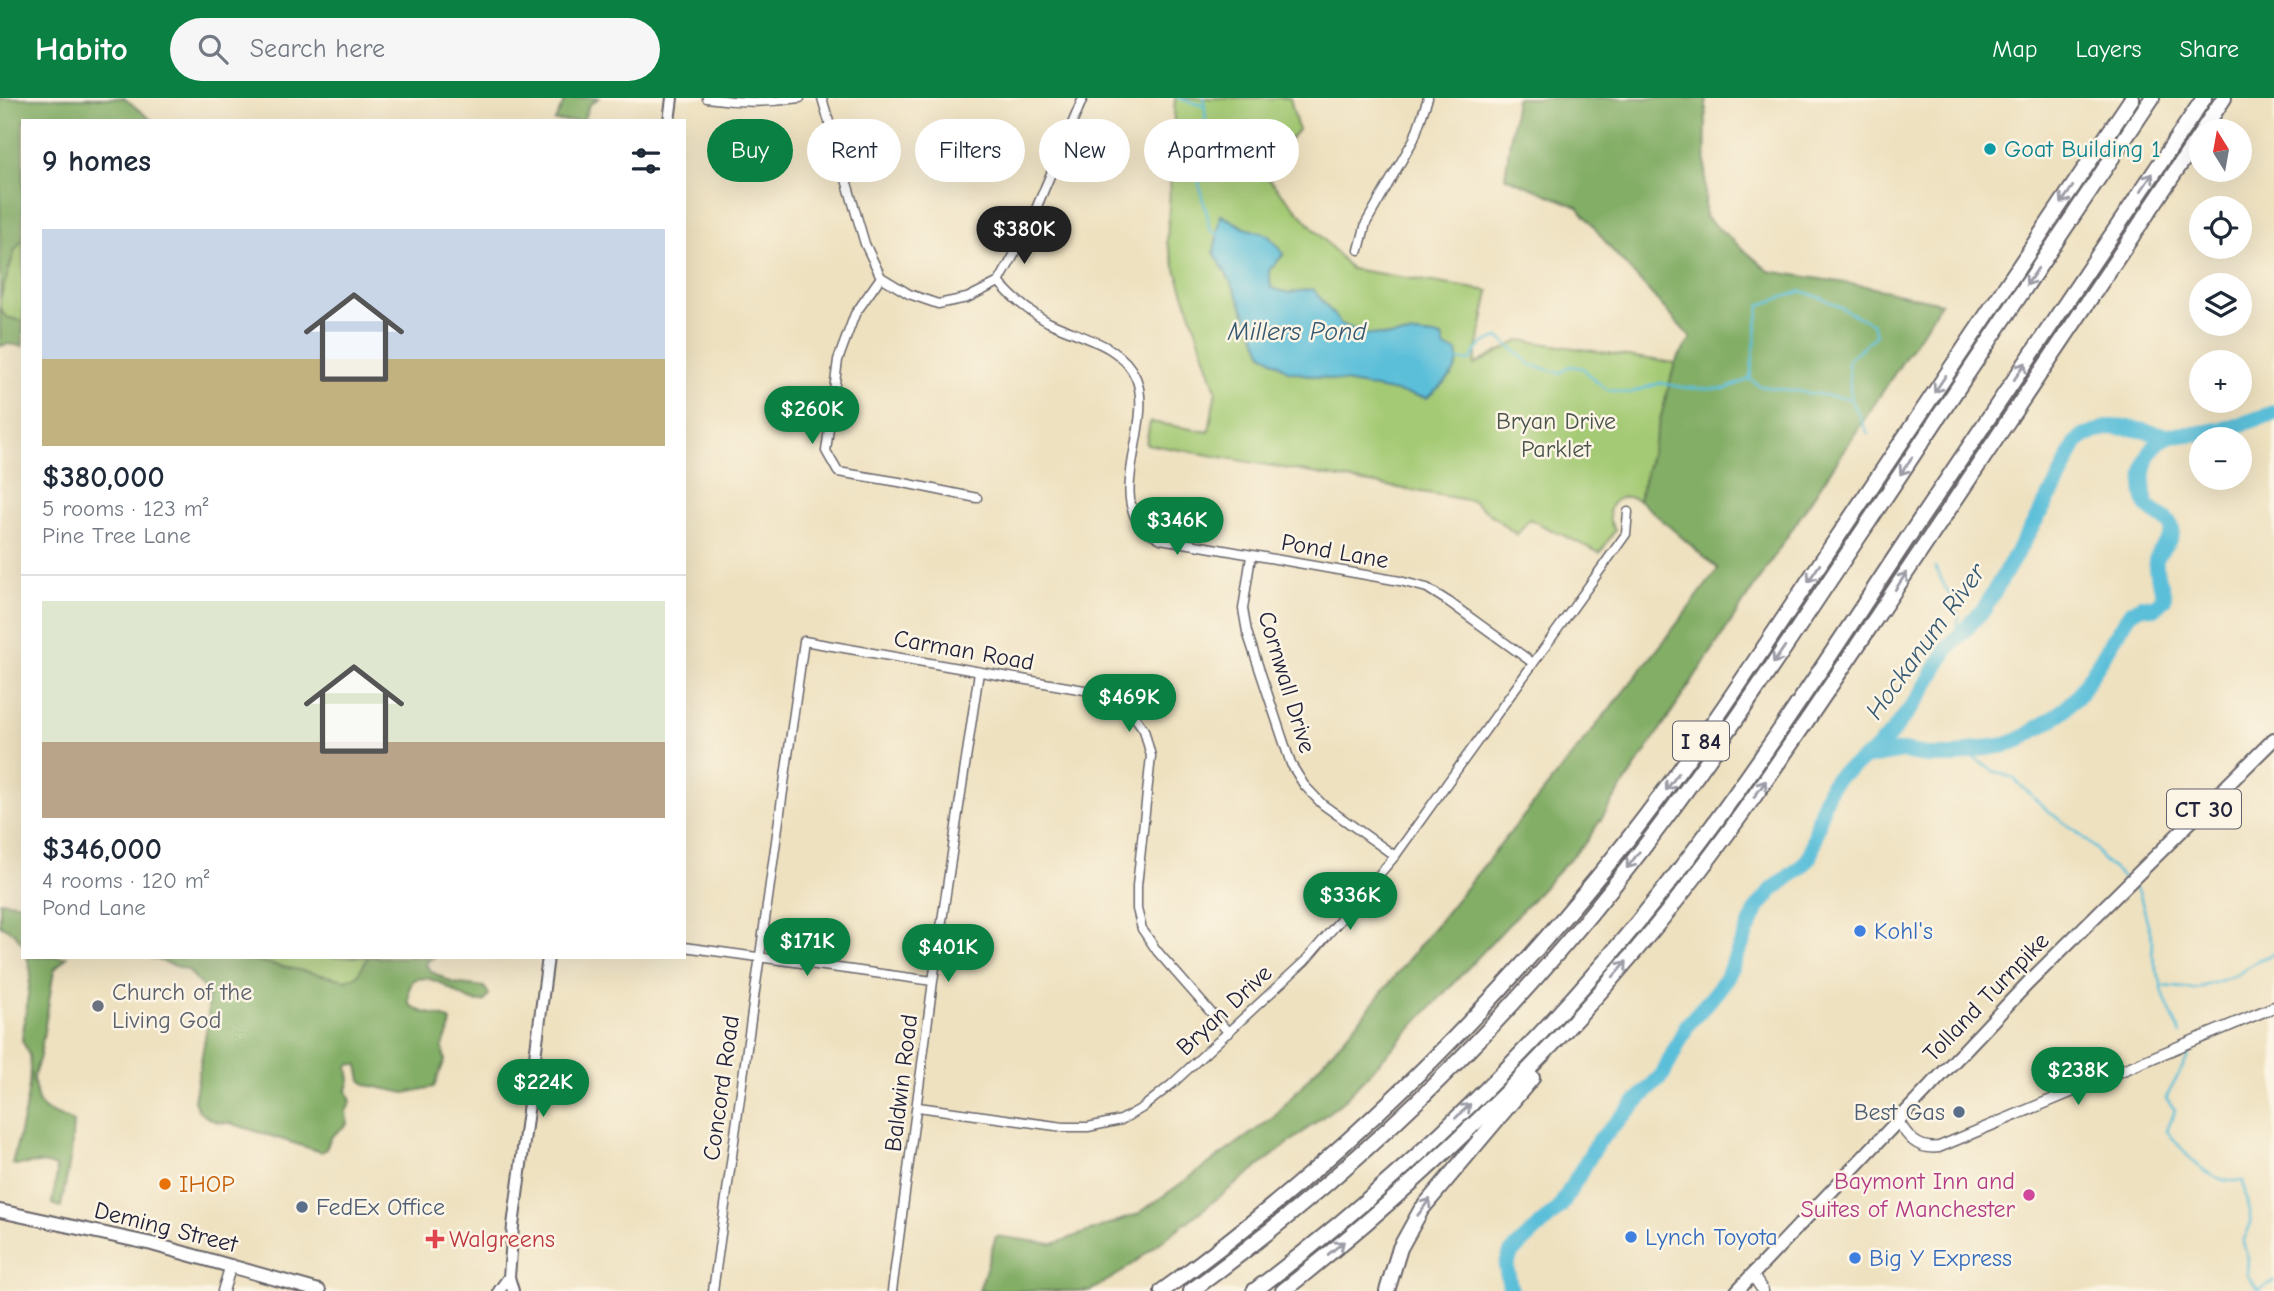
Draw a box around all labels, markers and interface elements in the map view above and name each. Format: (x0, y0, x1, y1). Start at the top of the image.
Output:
search box (170, 18, 660, 81)
text: Habito (35, 30, 128, 68)
icon: search (194, 30, 232, 68)
text: Search here (250, 34, 385, 64)
text: Map (1992, 35, 2038, 63)
text: Layers (2076, 35, 2141, 63)
text: Share (2179, 35, 2239, 63)
chip: Buy (707, 119, 793, 182)
chip: Rent (807, 119, 901, 182)
chip: Filters (915, 119, 1025, 182)
chip: New (1039, 119, 1130, 182)
chip: Apartment (1144, 119, 1299, 182)
north arrow (2189, 119, 2252, 182)
map controls (2189, 119, 2252, 490)
place label: Goat Building 1 (2004, 135, 2161, 163)
marker: Goat Building 1 (1982, 141, 1998, 157)
icon: filters (627, 142, 665, 180)
text: 9 homes (42, 144, 151, 179)
one-way arrow (2140, 173, 2154, 193)
one-way arrow (2060, 185, 2074, 205)
button: locate (2189, 196, 2252, 259)
pin: $380K (975, 206, 1073, 266)
text: $380K (992, 215, 1056, 242)
one-way arrow (2025, 267, 2040, 286)
button: layers (2189, 273, 2252, 336)
icon: home (291, 274, 417, 400)
water label: Millers Pond (1227, 317, 1367, 347)
button: + (2189, 350, 2252, 413)
one-way arrow (2013, 362, 2027, 382)
one-way arrow (1933, 374, 1947, 394)
pin: $260K (763, 386, 861, 446)
text: $260K (780, 395, 844, 422)
park label: Bryan Drive Parklet (1496, 407, 1616, 463)
button: − (2189, 427, 2252, 490)
one-way arrow (1899, 456, 1913, 475)
text: $380,000 (42, 460, 165, 495)
text: 5 rooms · 123 m² (42, 495, 208, 522)
pin: $346K (1128, 498, 1226, 557)
text: $346K (1147, 506, 1207, 533)
text: Pine Tree Lane (42, 522, 191, 549)
street label: Pond Lane (1279, 528, 1391, 574)
water label: Hockanum River (1859, 557, 1993, 725)
one-way arrow (1806, 563, 1821, 582)
one-way arrow (1894, 571, 1908, 591)
street label: Cornwall Drive (1252, 608, 1322, 756)
street label: Carman Road (892, 624, 1036, 676)
one-way arrow (1772, 644, 1786, 664)
icon: home (291, 646, 417, 772)
pin: $469K (1080, 674, 1178, 734)
text: $469K (1098, 683, 1160, 710)
road number: I 84 (1673, 722, 1729, 761)
one-way arrow (1664, 772, 1679, 790)
one-way arrow (1753, 780, 1767, 799)
road number: CT 30 (2167, 790, 2241, 828)
text: $346,000 (42, 832, 162, 867)
one-way arrow (1626, 850, 1641, 869)
text: 4 rooms · 120 m² (42, 867, 209, 894)
pin: $336K (1301, 872, 1399, 932)
text: $336K (1319, 881, 1381, 908)
text: Pond Lane (42, 894, 146, 921)
place label: Kohl's (1874, 917, 1933, 945)
pin: $171K (758, 918, 856, 978)
marker: Kohl's (1852, 923, 1868, 939)
pin: $401K (899, 924, 997, 984)
text: $171K (779, 927, 835, 954)
street label: Tolland Turnpike (1917, 927, 2055, 1067)
text: $401K (918, 933, 978, 960)
street label: Bryan Drive (1171, 959, 1277, 1061)
one-way arrow (1612, 960, 1628, 978)
place label: Church of the Living God (112, 978, 252, 1034)
marker: Church of the Living God (90, 998, 106, 1014)
street label: Baldwin Road (879, 1013, 923, 1153)
street label: Concord Road (697, 1014, 745, 1162)
pin: $238K (2029, 1048, 2127, 1107)
text: $238K (2047, 1056, 2109, 1083)
pin: $224K (494, 1060, 592, 1119)
text: $224K (513, 1068, 573, 1095)
place label: Best Gas (1854, 1098, 1945, 1126)
one-way arrow (1455, 1103, 1472, 1120)
marker: Best Gas (1951, 1104, 1967, 1120)
place label: Baymont Inn and Suites of Manchester (1801, 1167, 2015, 1223)
place label: IHOP (179, 1170, 235, 1198)
marker: IHOP (157, 1176, 173, 1192)
marker: Baymont Inn and Suites of Manchester (2021, 1187, 2037, 1203)
place label: FedEx Office (316, 1193, 445, 1221)
street label: Deming Street (92, 1196, 242, 1259)
one-way arrow (1416, 1198, 1431, 1217)
marker: FedEx Office (294, 1199, 310, 1215)
place label: Lynch Toyota (1645, 1223, 1778, 1251)
place label: Walgreens (449, 1225, 555, 1253)
marker: Lynch Toyota (1623, 1229, 1639, 1245)
marker: Walgreens (427, 1231, 443, 1247)
one-way arrow (1327, 1240, 1345, 1256)
place label: Big Y Express (1869, 1244, 2012, 1272)
marker: Big Y Express (1847, 1250, 1863, 1266)

